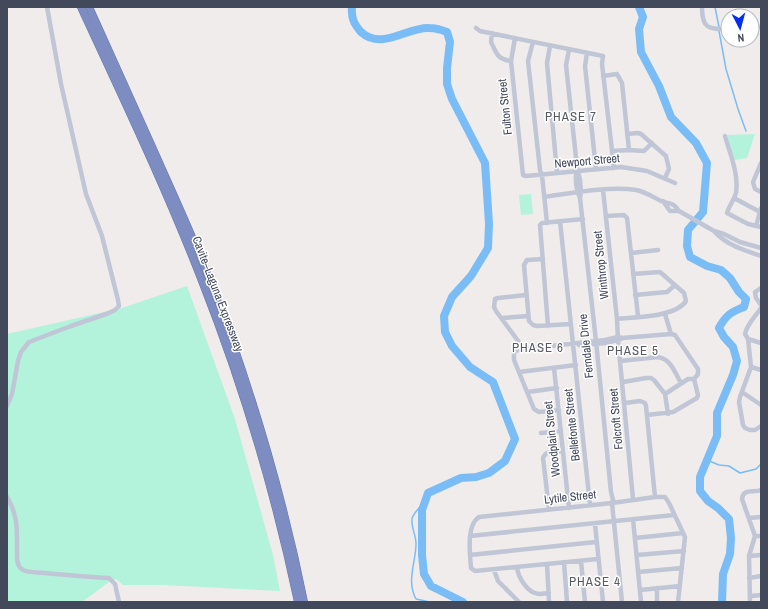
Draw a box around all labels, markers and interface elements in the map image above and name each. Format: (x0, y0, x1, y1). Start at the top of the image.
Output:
north arrow (720, 8, 760, 48)
text: N (737, 31, 745, 45)
street label: Fulton Street (494, 78, 516, 136)
district label: PHASE 7 (545, 108, 597, 125)
street label: Newport Street (554, 150, 621, 172)
street label: Winthrop Street (589, 230, 613, 300)
street label: Cavite–Laguna Expressway (189, 234, 247, 354)
street label: Ferndale Drive (575, 313, 597, 379)
district label: PHASE 6 (512, 339, 564, 356)
district label: PHASE 5 (607, 342, 659, 359)
street label: Bellefonte Street (560, 388, 584, 462)
street label: Folcroft Street (605, 388, 627, 450)
street label: Woodplain Street (540, 400, 564, 478)
street label: Lytile Street (543, 486, 597, 508)
district label: PHASE 4 (569, 573, 621, 590)

